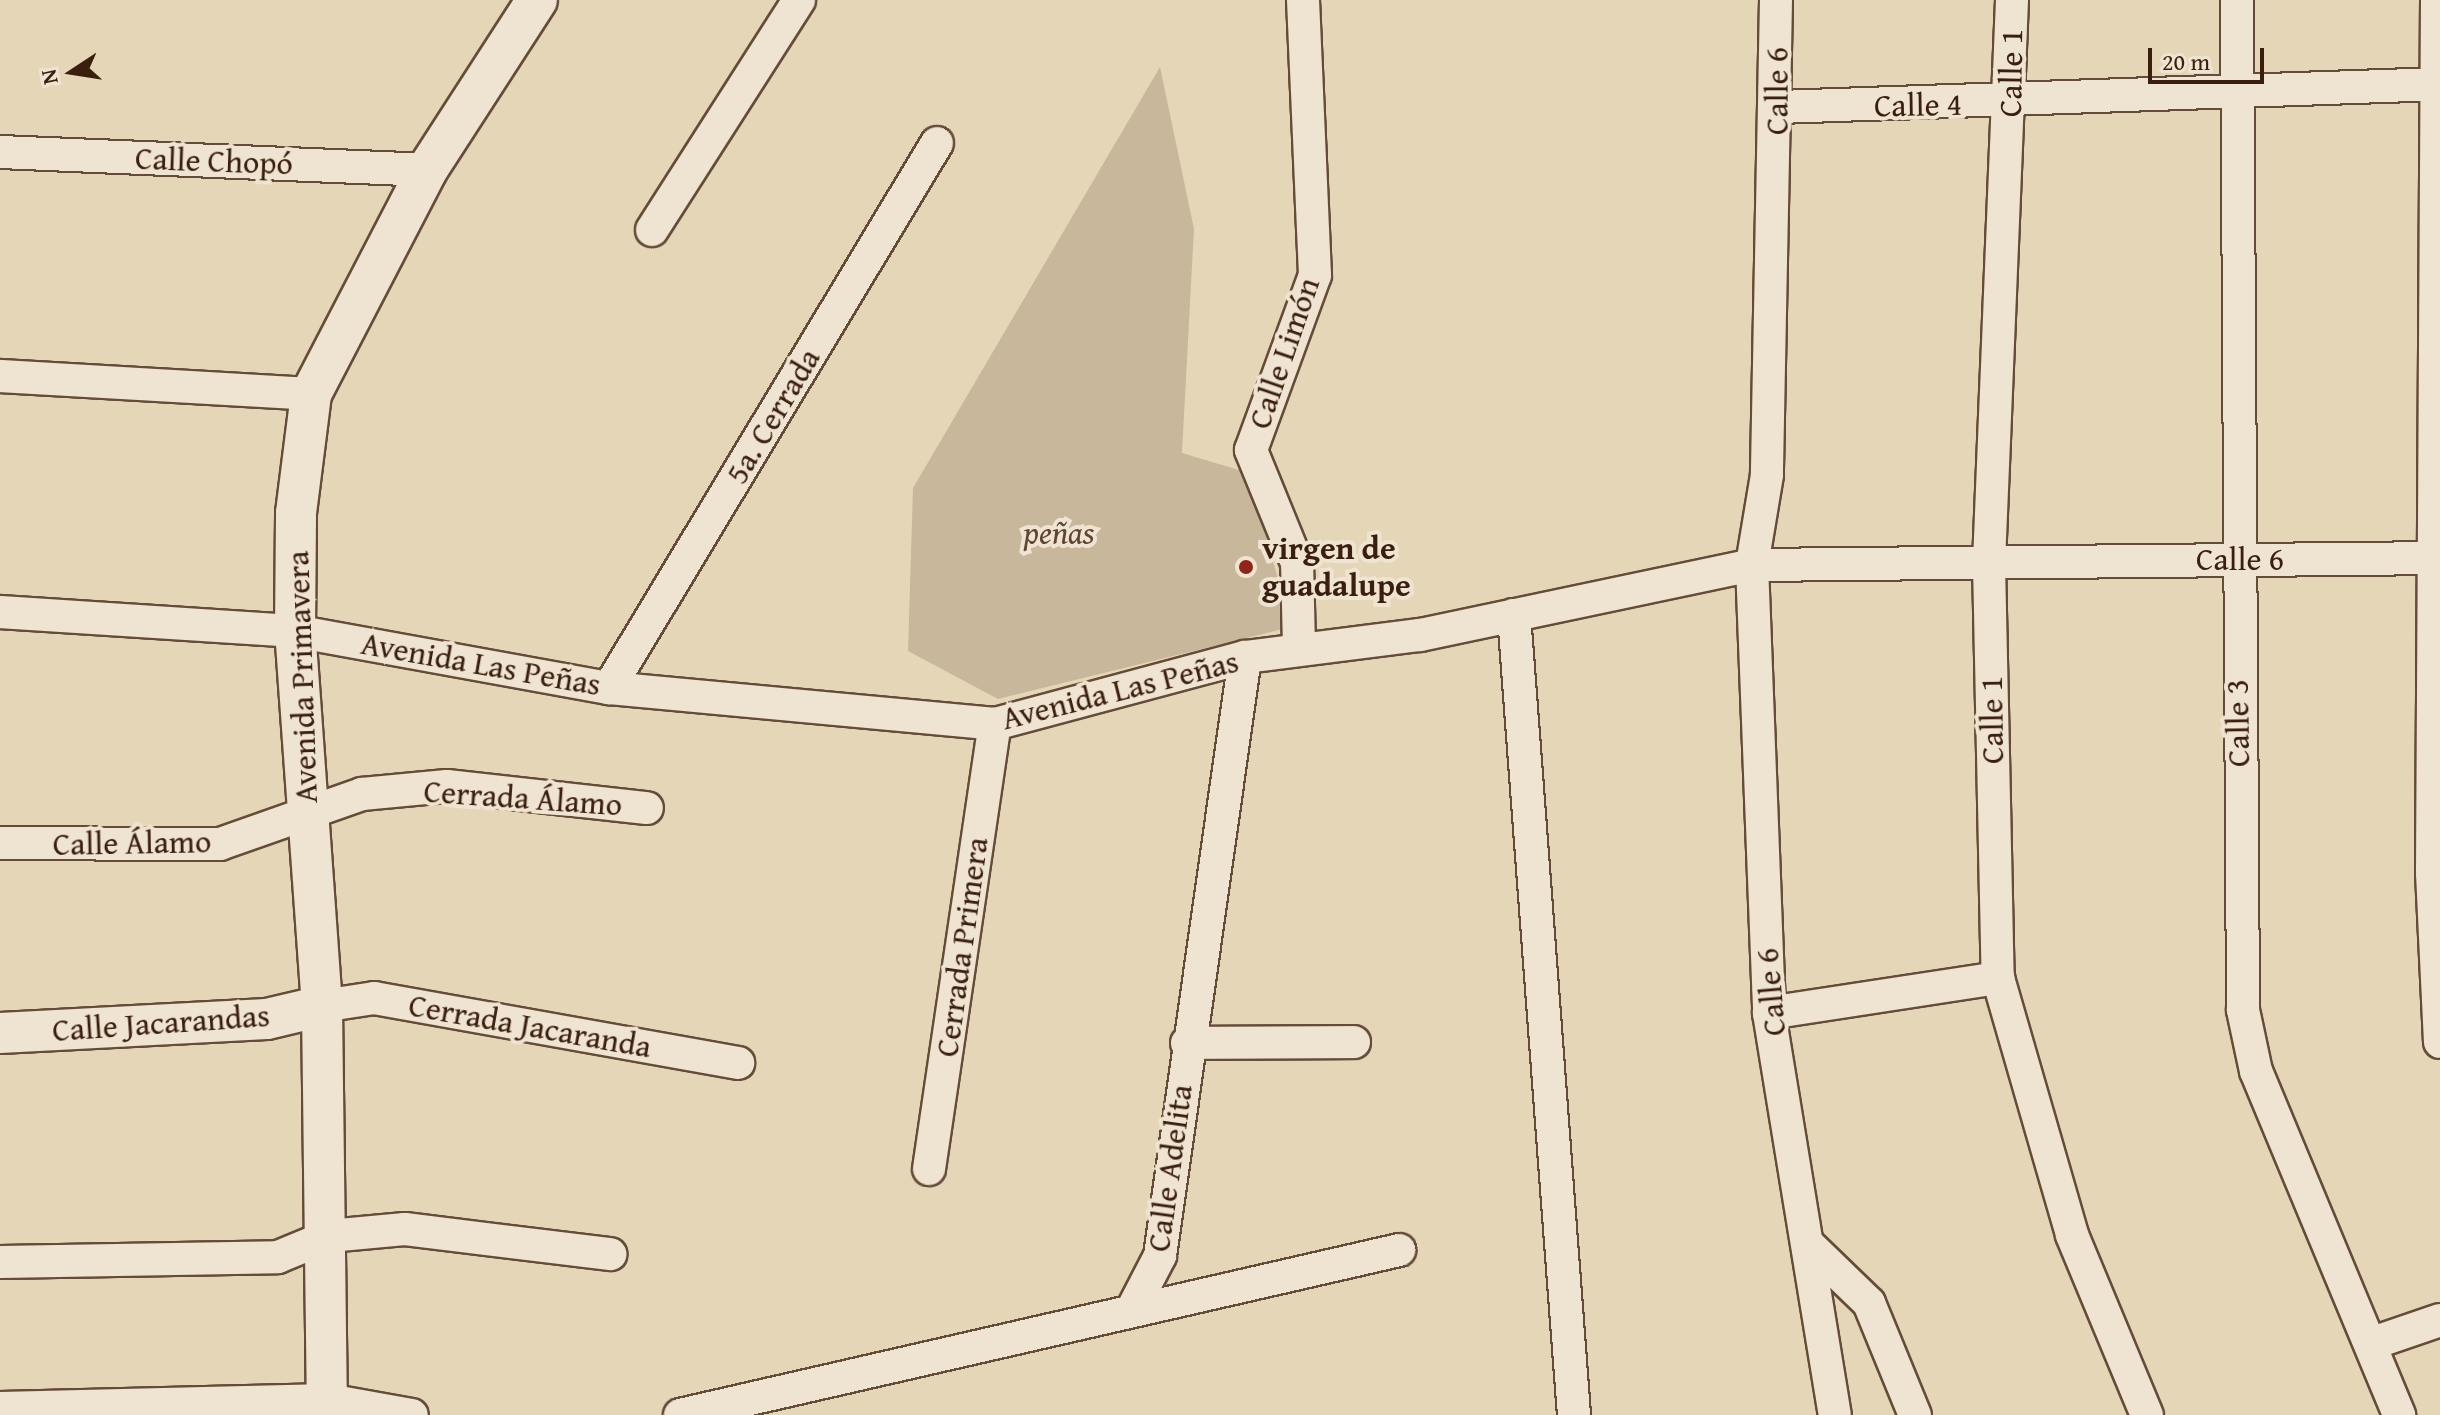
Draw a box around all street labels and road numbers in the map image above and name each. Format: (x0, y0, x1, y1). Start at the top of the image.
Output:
street label: Calle 1 (1991, 29, 2031, 117)
street label: Calle 6 (1758, 47, 1796, 135)
street label: Calle 4 (1874, 85, 1962, 125)
street label: Calle Chopó (134, 139, 294, 183)
street label: Calle Limón (1240, 272, 1328, 434)
street label: 5a. Cerrada (718, 341, 828, 491)
street label: Calle 6 (2196, 540, 2284, 578)
street label: Avenida Primavera (278, 550, 326, 804)
street label: Avenida Las Peñas (358, 624, 604, 704)
street label: Avenida Las Peñas (998, 642, 1242, 738)
street label: Calle 1 (1972, 676, 2012, 764)
street label: Calle 3 (2218, 679, 2258, 767)
street label: Cerrada Álamo (422, 772, 624, 824)
street label: Calle Álamo (52, 822, 212, 864)
street label: Cerrada Primera (928, 835, 996, 1059)
street label: Calle 6 (1748, 947, 1794, 1037)
street label: Cerrada Jacaranda (406, 986, 654, 1066)
street label: Calle Jacarandas (51, 996, 271, 1050)
street label: Calle Adelita (1139, 1082, 1201, 1254)

